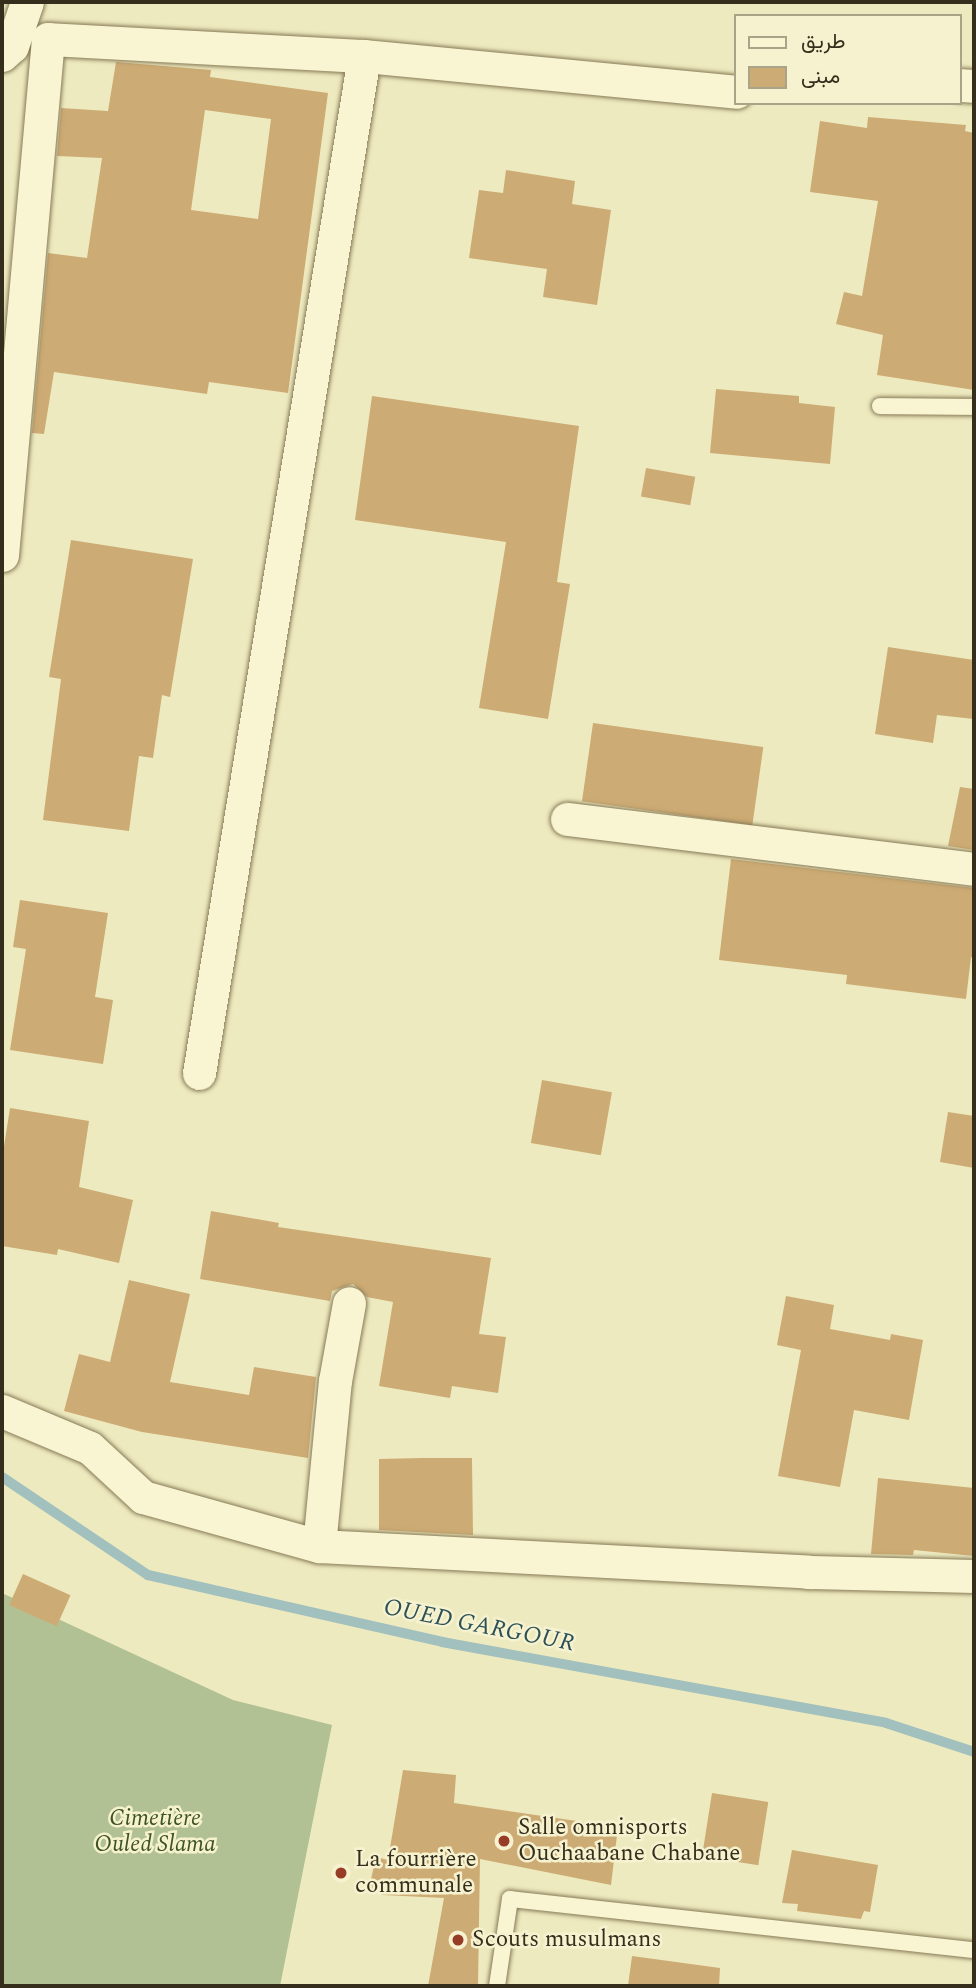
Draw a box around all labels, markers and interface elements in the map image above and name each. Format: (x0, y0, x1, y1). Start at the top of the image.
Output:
legend (734, 14, 962, 105)
text: طريق (801, 26, 846, 58)
text: مبنى (801, 61, 840, 93)
water label: OUED GARGOUR (381, 1593, 577, 1659)
park label: Cimetière Ouled Slama (94, 1805, 216, 1859)
place label: Salle omnisports Ouchaabane Chabane (518, 1814, 741, 1868)
marker: Salle omnisports Ouchaabane Chabane (496, 1833, 512, 1849)
place label: La fourrière communale (355, 1846, 477, 1900)
marker: La fourrière communale (333, 1865, 349, 1881)
place label: Scouts musulmans (472, 1926, 661, 1954)
marker: Scouts musulmans (450, 1932, 466, 1948)

